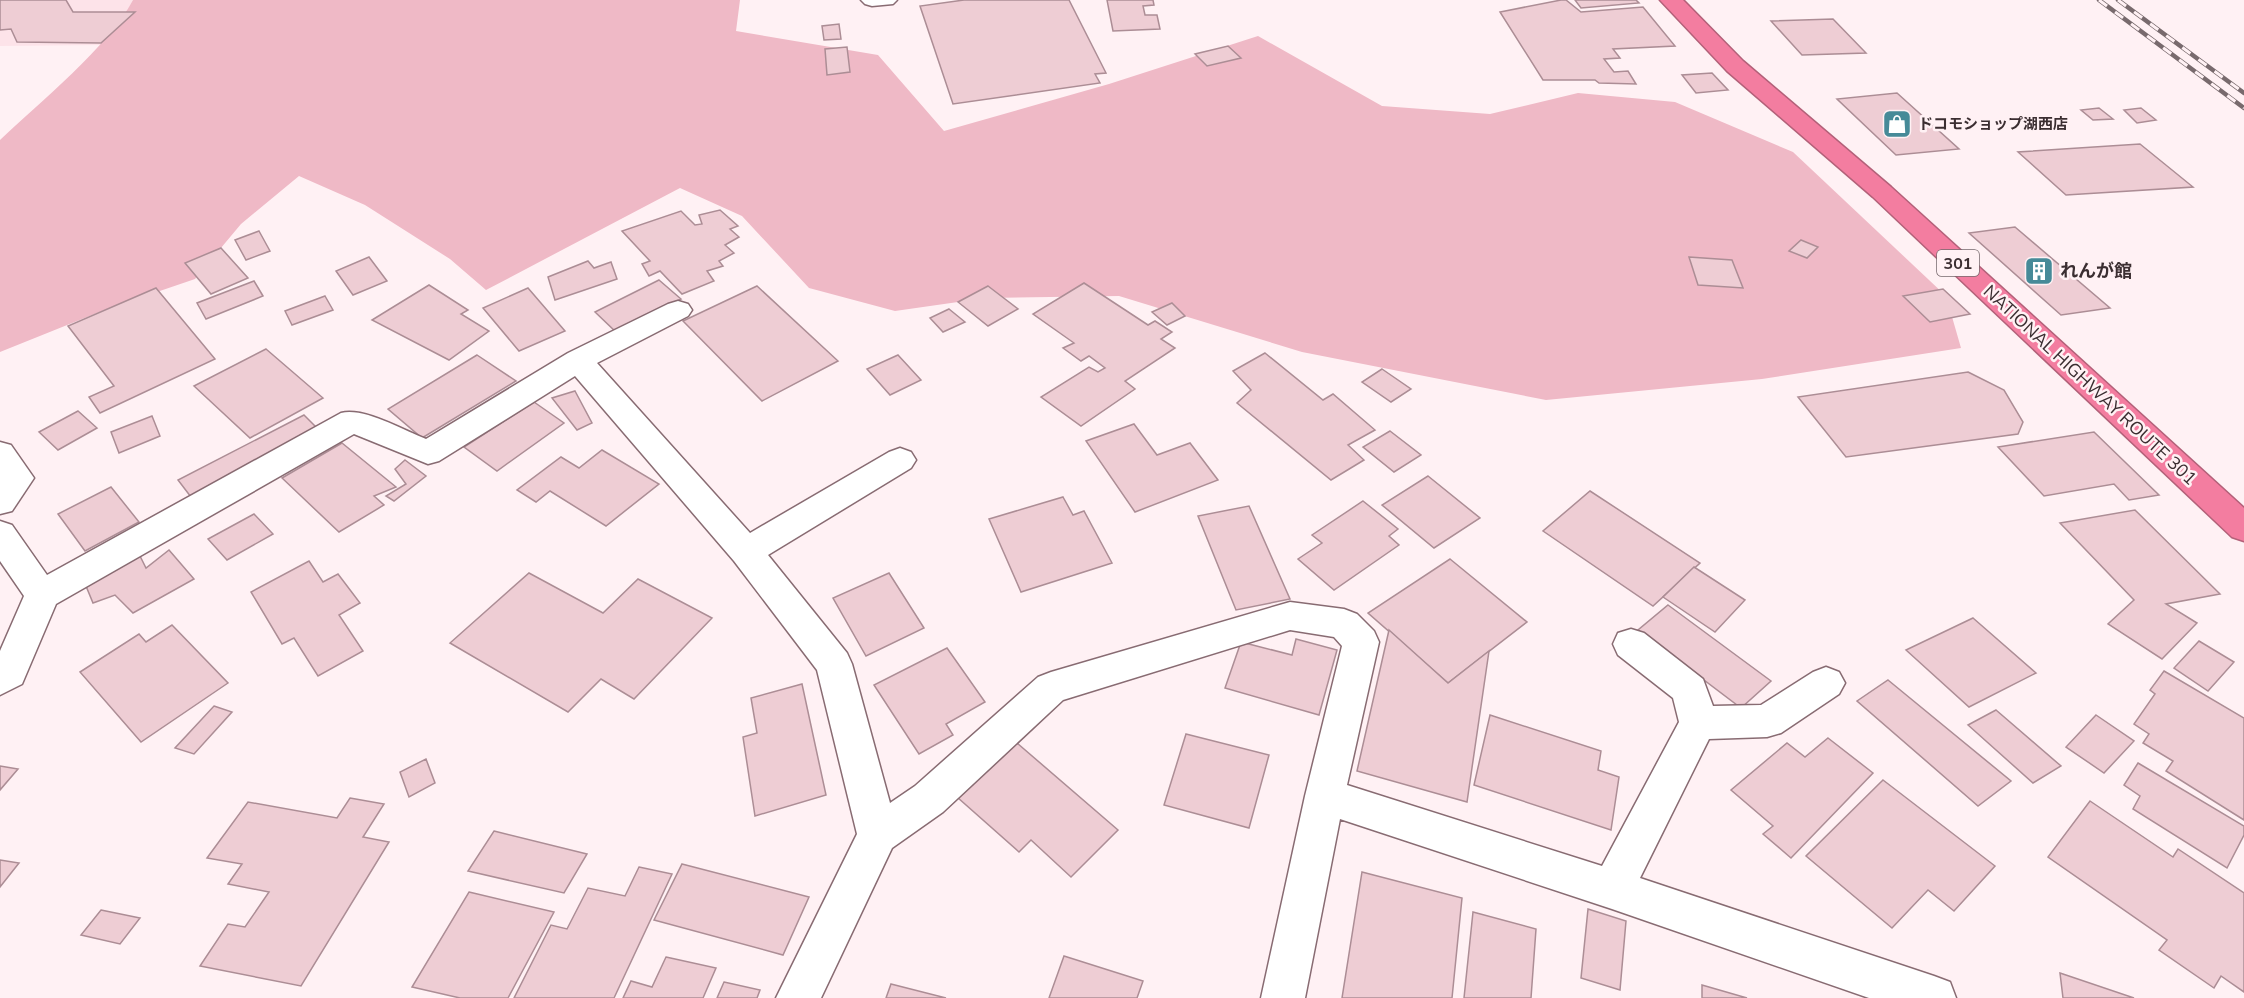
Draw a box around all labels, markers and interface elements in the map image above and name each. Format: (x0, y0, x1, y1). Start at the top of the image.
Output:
shop icon: ドコモショップ湖西店 (1881, 108, 1913, 140)
place label: ドコモショップ湖西店 (1918, 114, 2068, 134)
road number: 301 (1937, 250, 1979, 276)
building icon: れんが館 (2023, 255, 2055, 287)
place label: れんが館 (2060, 259, 2132, 283)
street label: NATIONAL HIGHWAY ROUTE 301 (1978, 280, 2202, 490)

